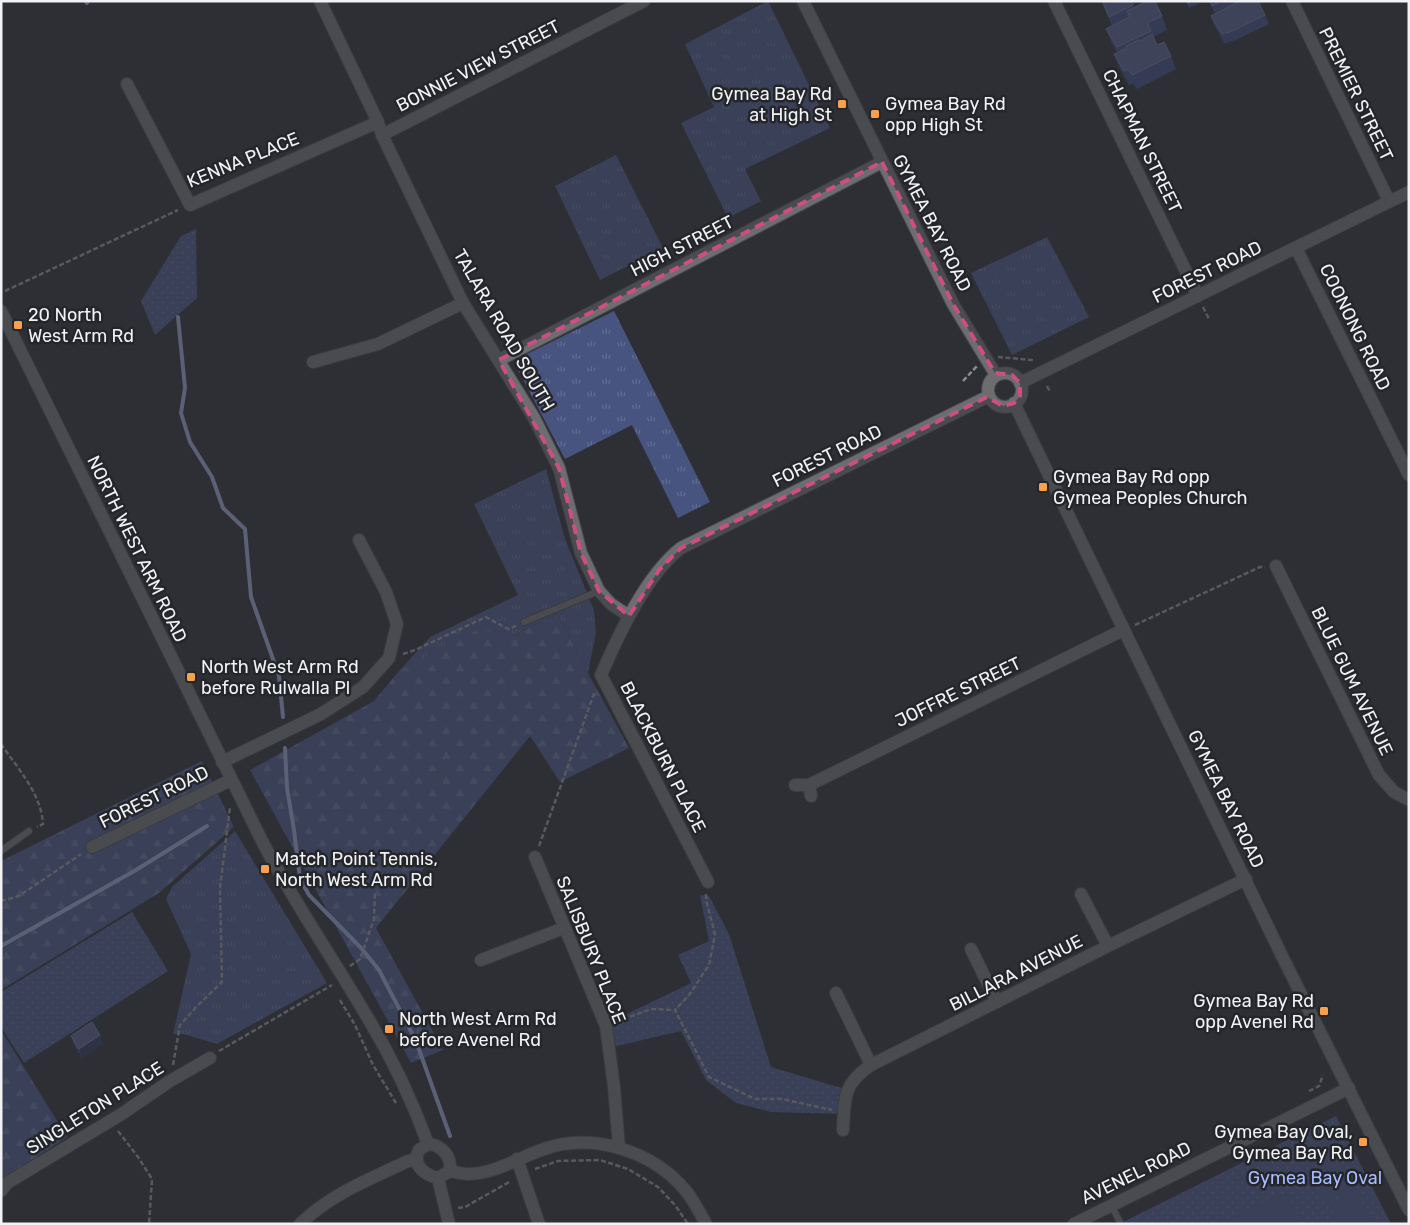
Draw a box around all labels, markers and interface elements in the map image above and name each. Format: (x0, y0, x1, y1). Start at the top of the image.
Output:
street label: BONNIE VIEW STREET (393, 15, 563, 117)
street label: PREMIER STREET (1314, 24, 1398, 164)
street label: CHAPMAN STREET (1098, 66, 1186, 216)
place label: Gymea Bay Rd at High St (711, 83, 832, 126)
place label: Gymea Bay Rd opp High St (885, 93, 1006, 136)
marker: Gymea Bay Rd at High St (836, 98, 848, 110)
marker: Gymea Bay Rd opp High St (869, 108, 881, 120)
street label: KENNA PLACE (184, 127, 302, 193)
street label: GYMEA BAY ROAD (888, 151, 976, 295)
street label: HIGH STREET (627, 211, 737, 281)
street label: FOREST ROAD (1149, 236, 1265, 308)
street label: TALARA ROAD SOUTH (449, 245, 559, 415)
street label: COONONG ROAD (1315, 260, 1395, 394)
place label: 20 North West Arm Rd (28, 304, 134, 347)
marker: 20 North West Arm Rd (12, 319, 24, 331)
street label: FOREST ROAD (769, 420, 885, 492)
street label: NORTH WEST ARM ROAD (82, 452, 192, 646)
place label: Gymea Bay Rd opp Gymea Peoples Church (1053, 466, 1248, 509)
marker: Gymea Bay Rd opp Gymea Peoples Church (1037, 481, 1049, 493)
street label: BLUE GUM AVENUE (1306, 603, 1398, 759)
street label: JOFFRE STREET (891, 652, 1025, 732)
place label: North West Arm Rd before Rulwalla Pl (201, 656, 359, 699)
marker: North West Arm Rd before Rulwalla Pl (185, 671, 197, 683)
street label: BLACKBURN PLACE (615, 678, 711, 836)
street label: GYMEA BAY ROAD (1183, 726, 1269, 872)
street label: FOREST ROAD (96, 761, 212, 833)
place label: Match Point Tennis, North West Arm Rd (275, 848, 438, 891)
marker: Match Point Tennis, North West Arm Rd (259, 863, 271, 875)
street label: SALISBURY PLACE (551, 873, 631, 1027)
street label: BILLARA AVENUE (946, 930, 1086, 1016)
place label: Gymea Bay Rd opp Avenel Rd (1193, 990, 1314, 1033)
marker: Gymea Bay Rd opp Avenel Rd (1318, 1005, 1330, 1017)
place label: North West Arm Rd before Avenel Rd (399, 1008, 557, 1051)
marker: North West Arm Rd before Avenel Rd (383, 1023, 395, 1035)
street label: SINGLETON PLACE (22, 1057, 168, 1159)
place label: Gymea Bay Oval, Gymea Bay Rd (1214, 1121, 1353, 1164)
marker: Gymea Bay Oval, Gymea Bay Rd (1357, 1136, 1369, 1148)
street label: AVENEL ROAD (1077, 1137, 1195, 1209)
park label: Gymea Bay Oval (1248, 1167, 1382, 1189)

